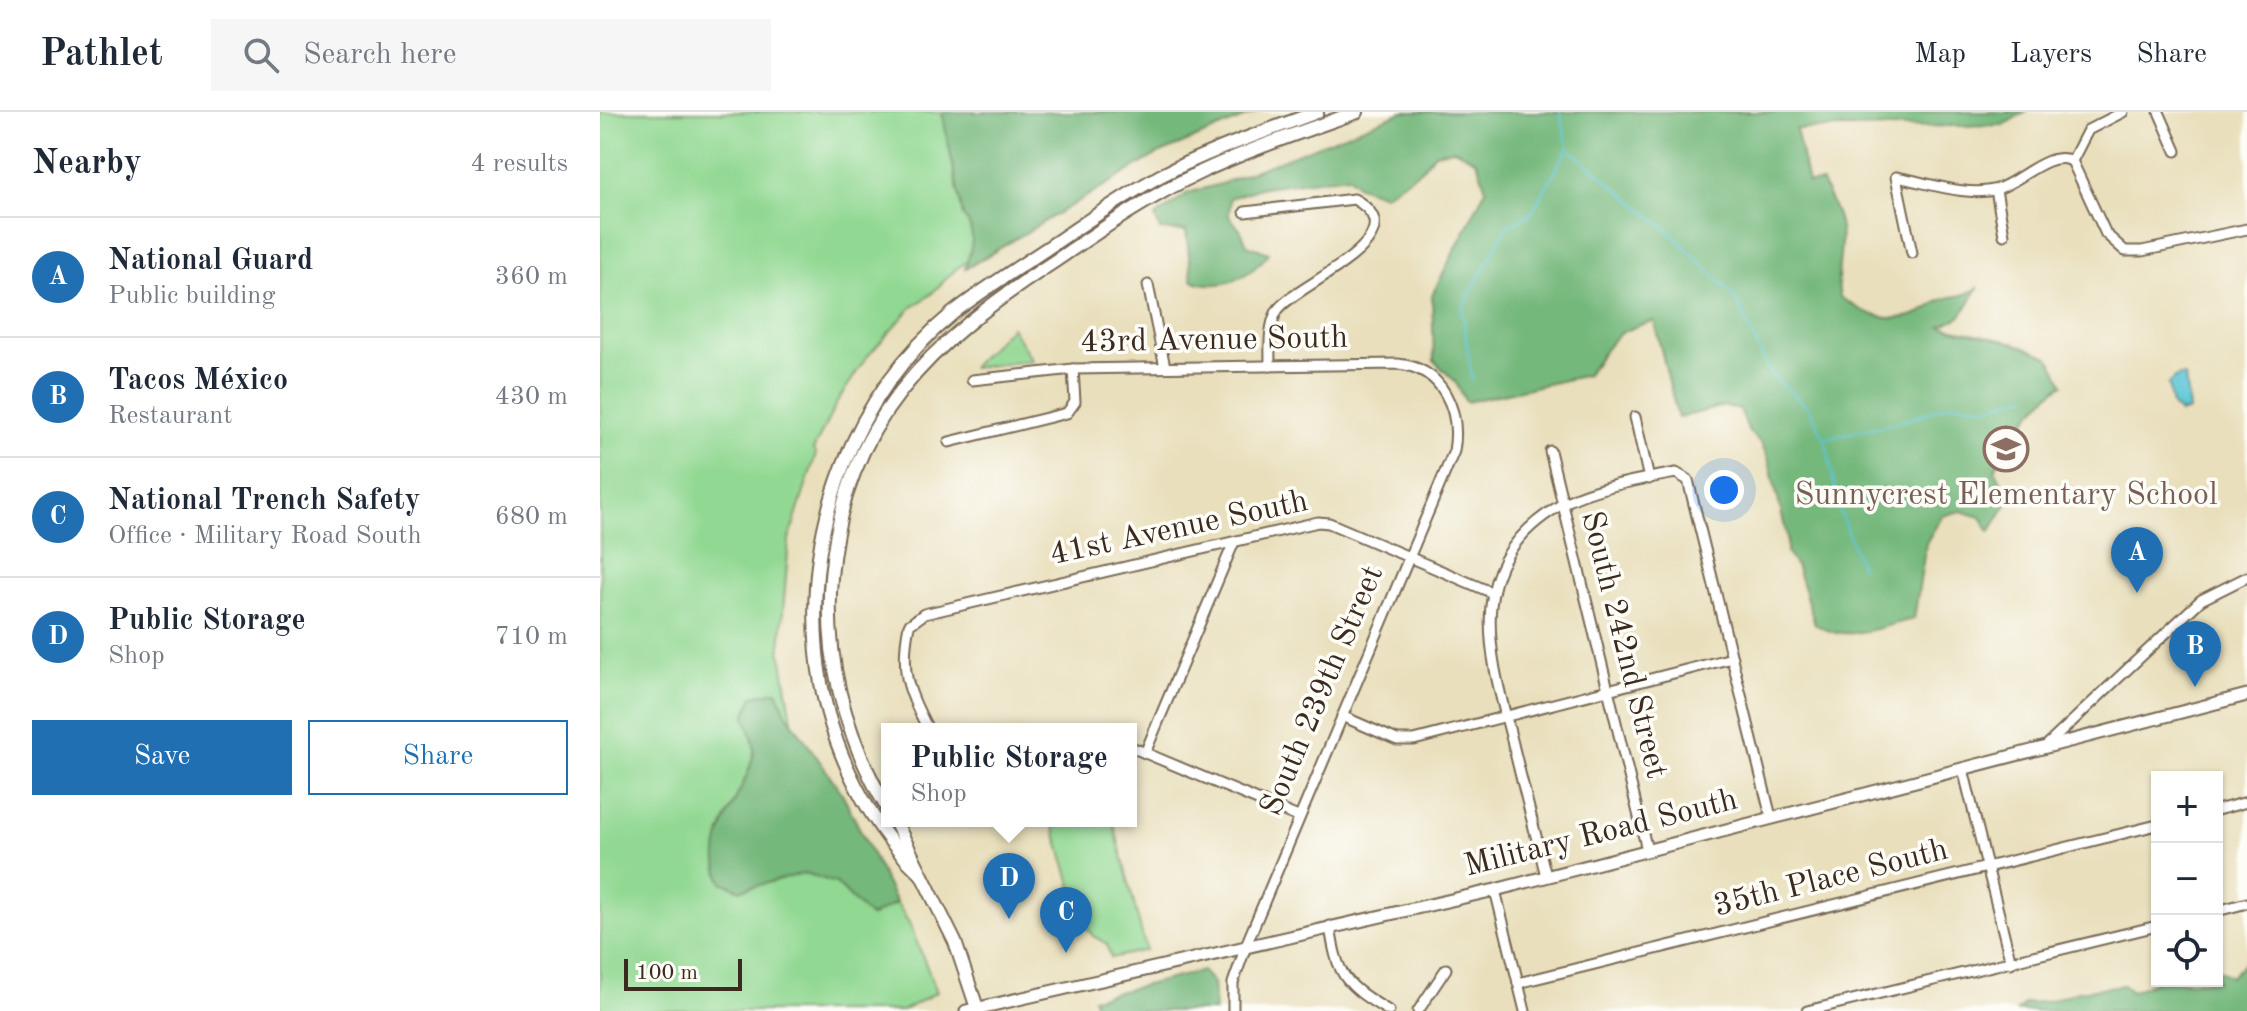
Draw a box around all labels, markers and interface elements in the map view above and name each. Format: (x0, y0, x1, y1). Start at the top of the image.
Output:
search box (211, 19, 771, 91)
icon: search (239, 33, 283, 77)
text: Pathlet (40, 36, 163, 74)
text: Search here (303, 40, 456, 70)
text: Map (1914, 41, 1966, 69)
text: Layers (2010, 41, 2092, 69)
text: Share (2136, 41, 2207, 69)
text: Nearby (32, 147, 142, 181)
text: 4 results (470, 151, 568, 177)
text: National Guard (108, 246, 313, 276)
text: A (48, 264, 68, 290)
text: 360 m (495, 264, 568, 290)
text: Public building (108, 283, 275, 309)
street label: 43rd Avenue South (1080, 323, 1348, 359)
text: Tacos México (108, 366, 288, 396)
text: B (49, 384, 67, 410)
text: 430 m (495, 384, 568, 410)
text: Restaurant (108, 403, 232, 429)
school or university icon: Sunnycrest Elementary School (1982, 425, 2030, 473)
your location (1704, 470, 1744, 510)
place label: Sunnycrest Elementary School (1794, 480, 2218, 512)
text: National Trench Safety (108, 486, 420, 516)
street label: 41st Avenue South (1047, 486, 1311, 572)
text: C (49, 504, 67, 530)
text: 680 m (495, 504, 568, 530)
street label: South 242nd Street (1574, 508, 1672, 782)
text: Office · Military Road South (108, 523, 422, 549)
pin: A (2111, 527, 2163, 593)
street label: South 239th Street (1256, 561, 1390, 821)
text: Public Storage (108, 606, 306, 636)
pin: B (2169, 621, 2221, 687)
text: D (48, 624, 68, 650)
text: 710 m (495, 624, 568, 650)
text: Shop (108, 643, 165, 669)
button: Save (32, 720, 292, 795)
button: Share (308, 720, 568, 795)
popup (881, 723, 1137, 827)
text: Public Storage (910, 744, 1108, 774)
map controls (2151, 771, 2223, 987)
button: + (2151, 771, 2223, 843)
text: Shop (910, 781, 967, 807)
street label: Military Road South (1461, 785, 1741, 883)
street label: 35th Place South (1711, 834, 1951, 924)
button: − (2151, 843, 2223, 915)
pin: D (983, 853, 1035, 919)
pin: C (1040, 887, 1092, 953)
button: locate (2151, 915, 2223, 987)
scale bar (624, 955, 742, 991)
text: 100 m (636, 962, 698, 984)

